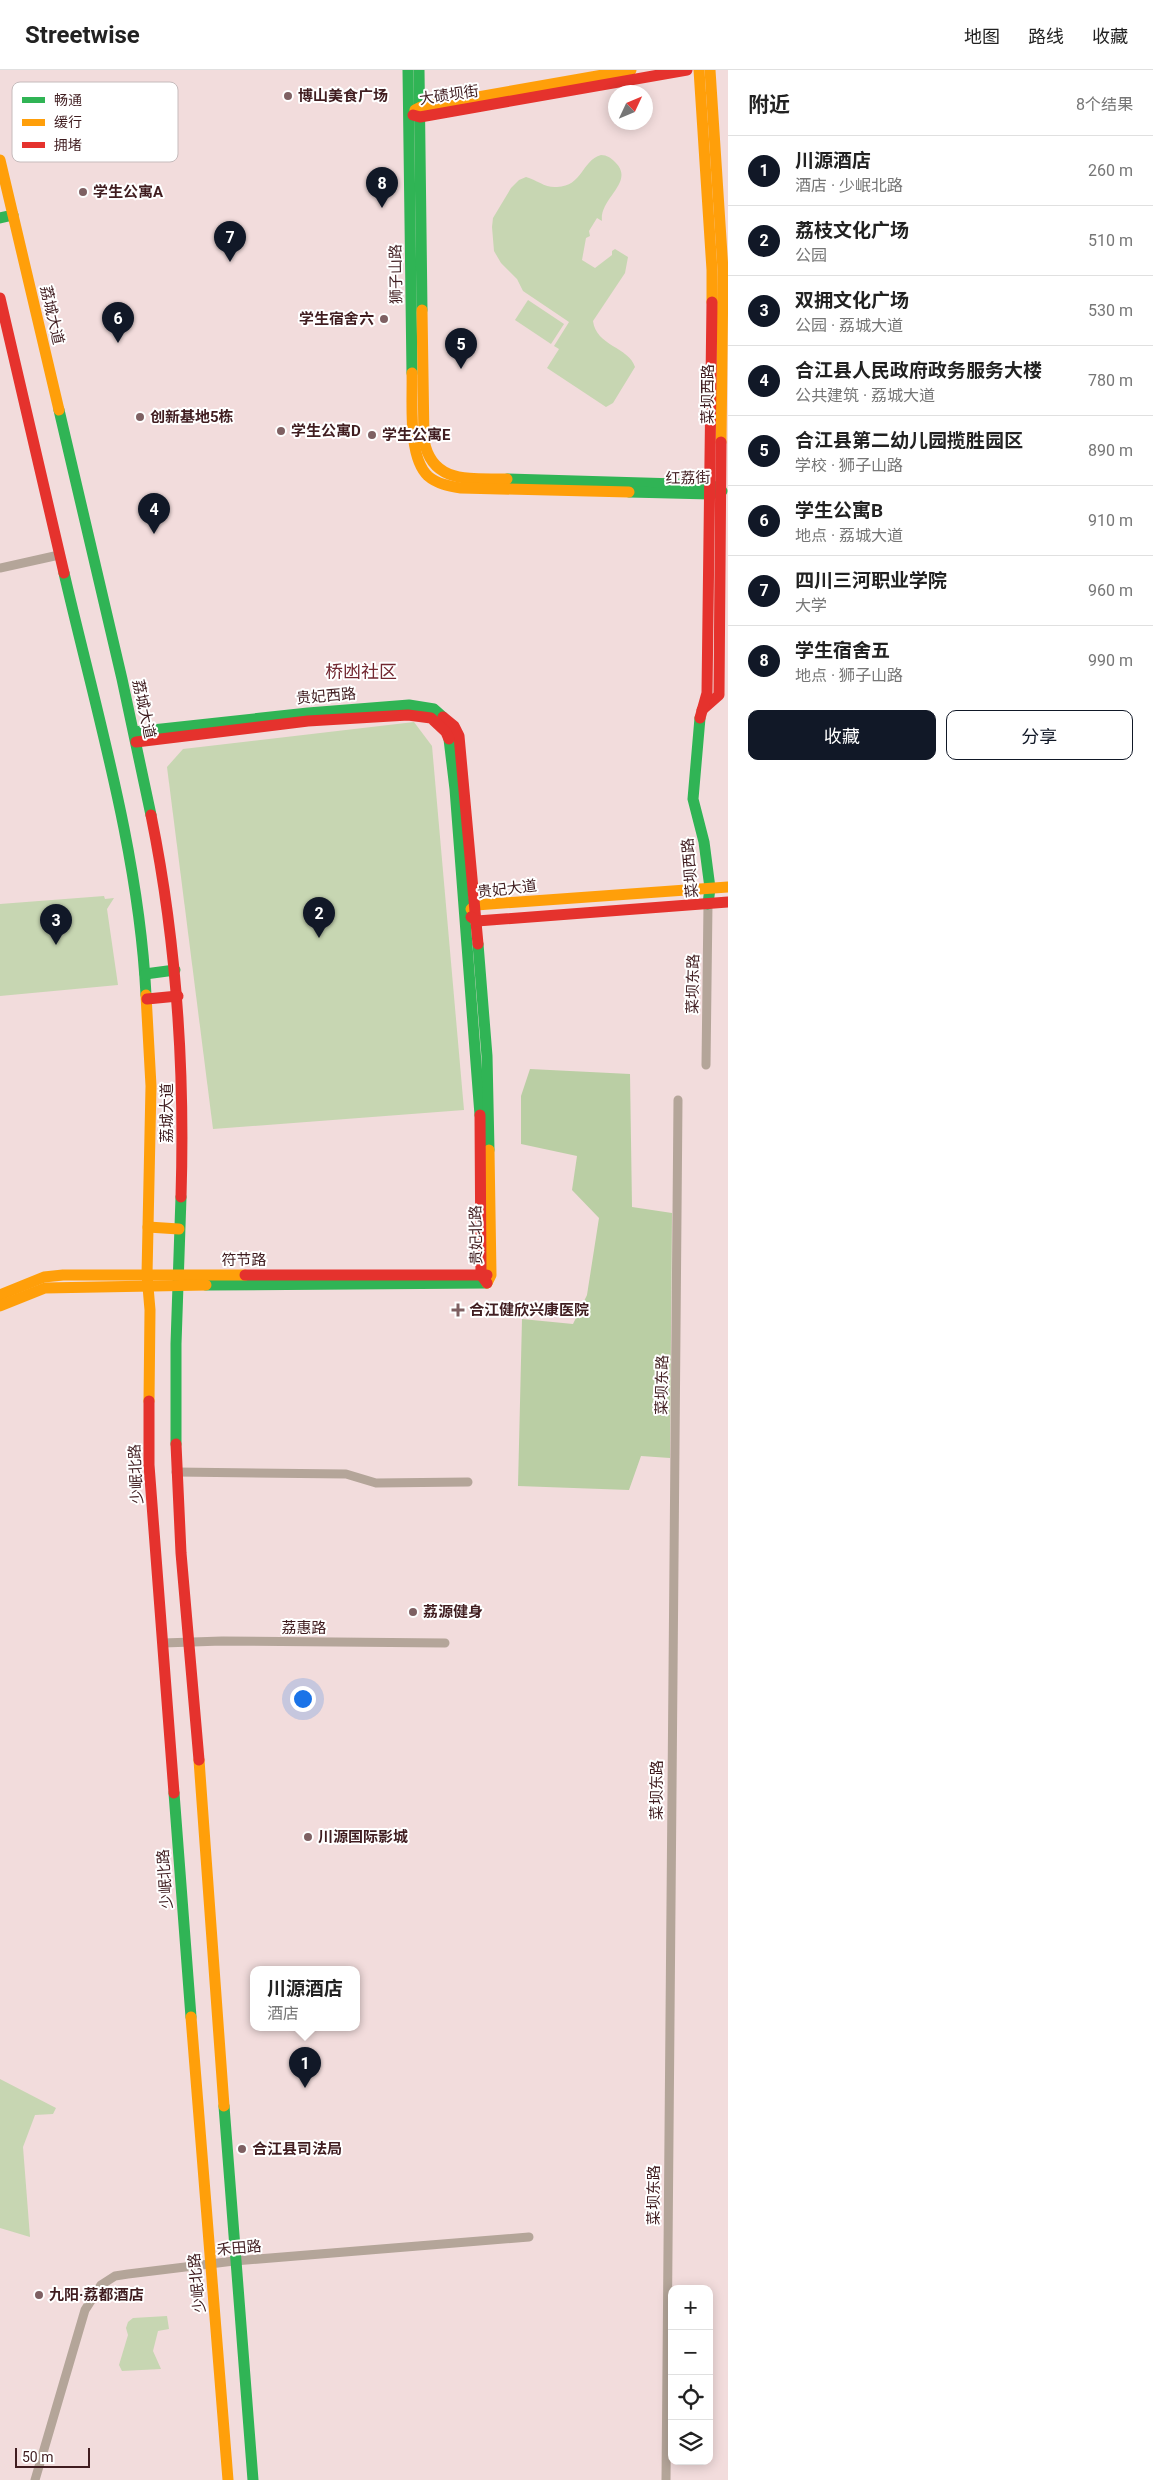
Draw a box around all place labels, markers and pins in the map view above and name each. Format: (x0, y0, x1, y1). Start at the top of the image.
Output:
place label: 博山美食广场 (298, 87, 388, 105)
marker: 博山美食广场 (282, 90, 294, 102)
pin: 8 (366, 167, 398, 208)
place label: 学生公寓A (93, 183, 164, 201)
marker: 学生公寓A (77, 186, 89, 198)
pin: 7 (214, 221, 246, 262)
pin: 6 (102, 302, 134, 343)
place label: 学生宿舍六 (299, 310, 374, 328)
marker: 学生宿舍六 (378, 313, 390, 325)
pin: 5 (445, 328, 477, 369)
place label: 创新基地5栋 (150, 408, 234, 426)
marker: 创新基地5栋 (134, 411, 146, 423)
place label: 学生公寓D (291, 422, 361, 440)
marker: 学生公寓D (275, 425, 287, 437)
place label: 学生公寓E (382, 426, 451, 444)
marker: 学生公寓E (366, 429, 378, 441)
pin: 4 (138, 493, 170, 534)
pin: 2 (303, 897, 335, 938)
pin: 3 (40, 904, 72, 945)
place label: 合江健欣兴康医院 (469, 1301, 589, 1319)
marker: 合江健欣兴康医院 (451, 1303, 465, 1317)
place label: 荔源健身 (423, 1603, 483, 1621)
marker: 荔源健身 (407, 1606, 419, 1618)
place label: 川源国际影城 (318, 1828, 408, 1846)
marker: 川源国际影城 (302, 1831, 314, 1843)
pin: 1 (289, 2047, 321, 2088)
place label: 合江县司法局 (252, 2140, 342, 2158)
marker: 合江县司法局 (236, 2143, 248, 2155)
place label: 九阳·荔都酒店 (49, 2286, 144, 2304)
marker: 九阳·荔都酒店 (33, 2289, 45, 2301)

